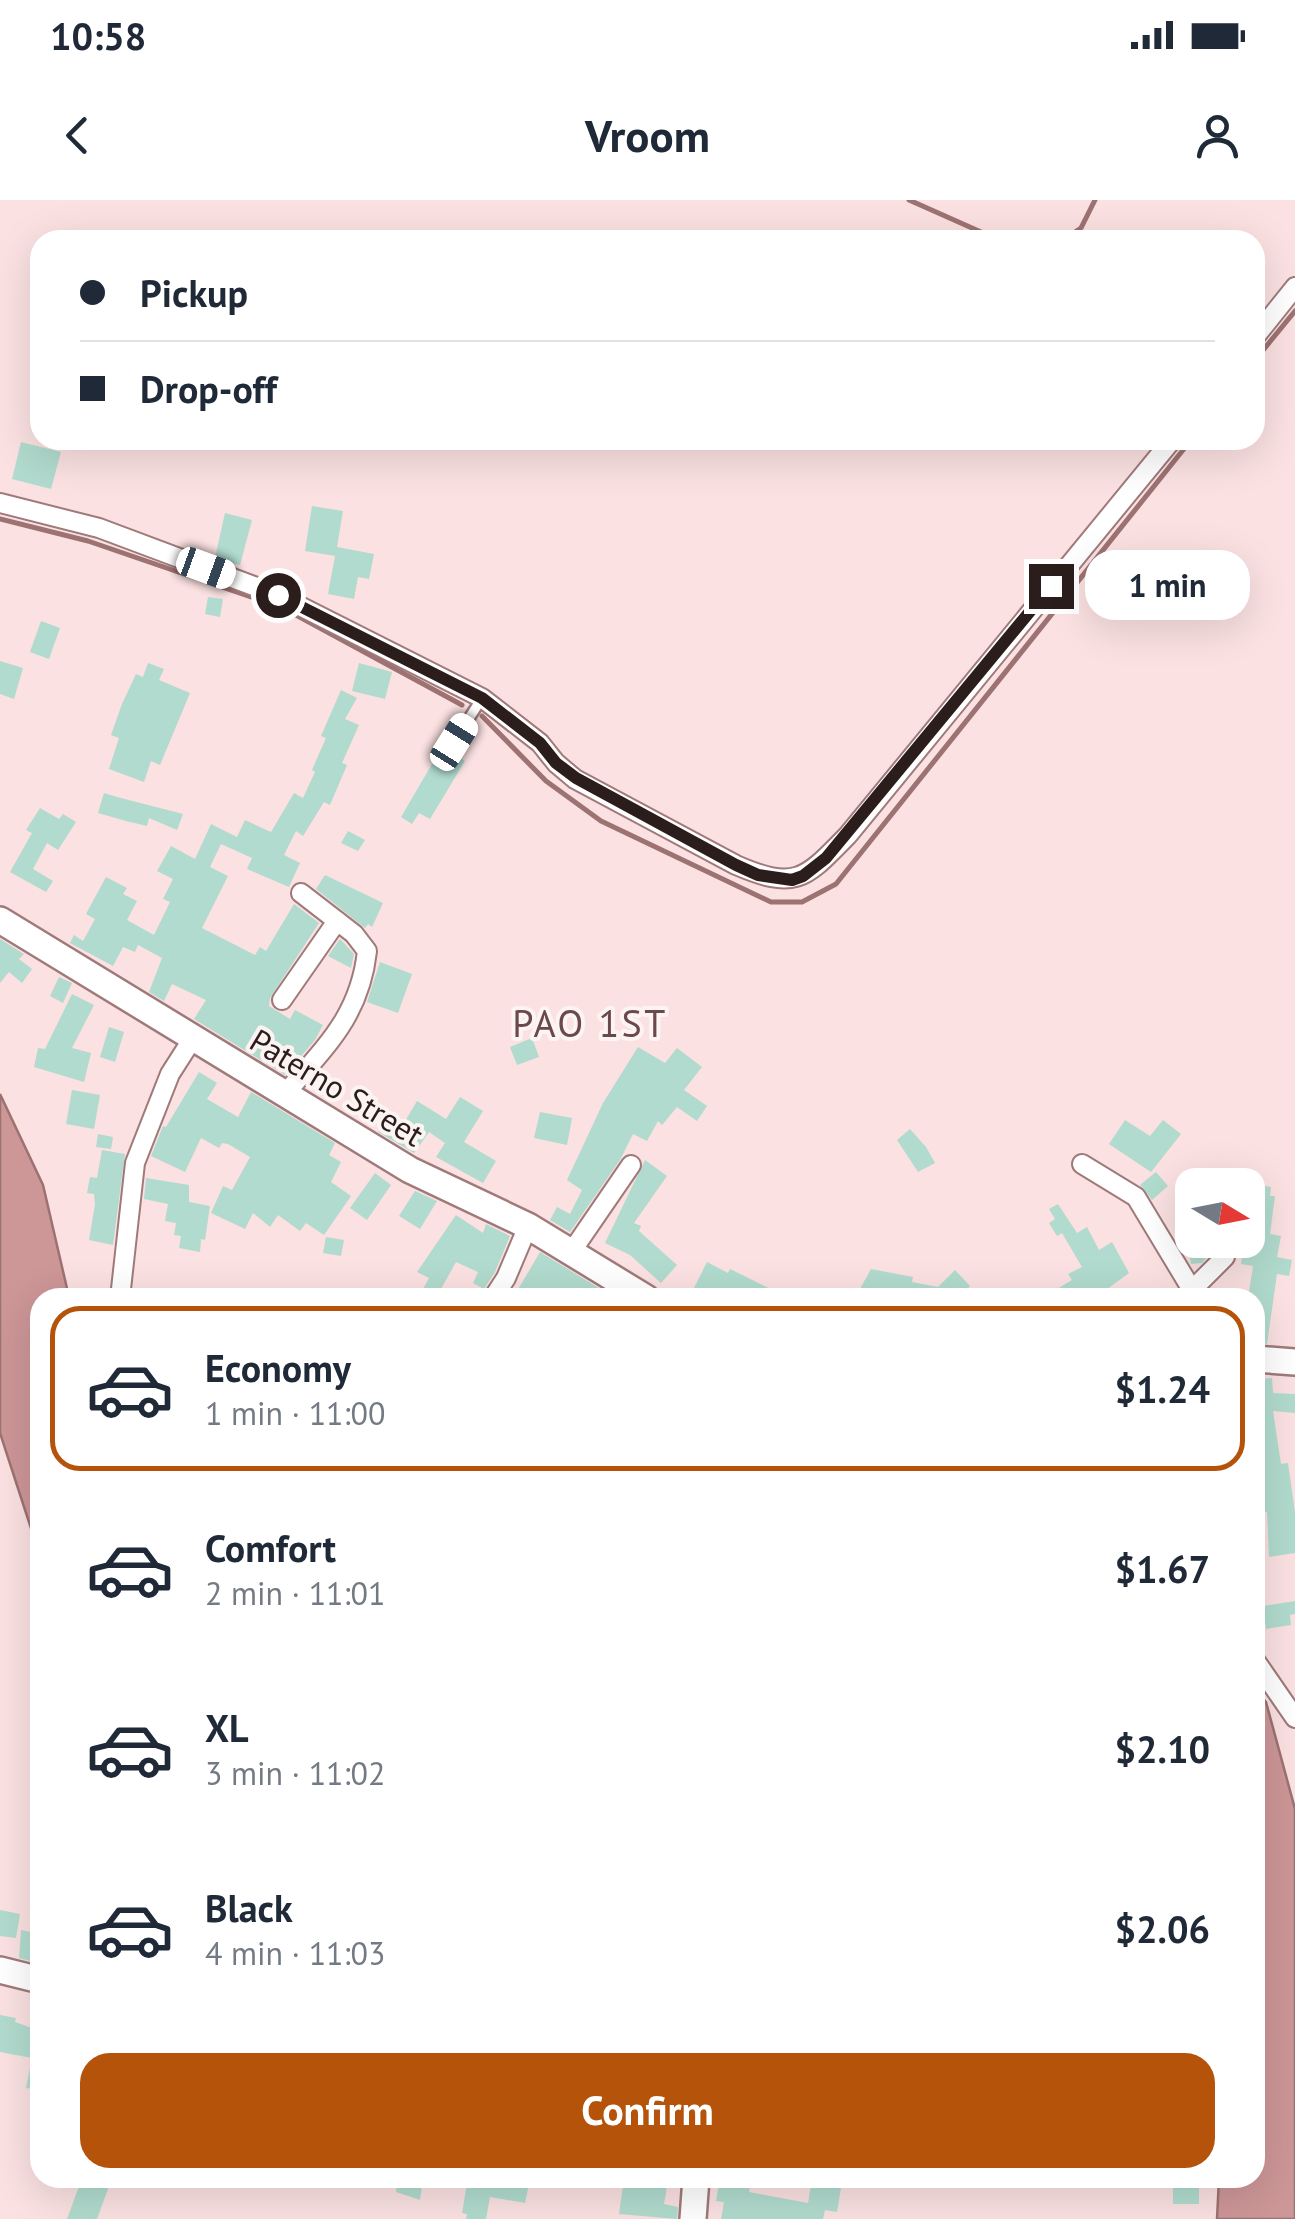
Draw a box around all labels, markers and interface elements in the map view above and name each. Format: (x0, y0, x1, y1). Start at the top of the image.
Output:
text: 10:58 (50, 11, 146, 60)
text: Vroom (585, 106, 710, 164)
icon: back (50, 108, 105, 163)
icon: person (1190, 108, 1245, 163)
text: Pickup (140, 268, 248, 317)
text: Drop-off (140, 364, 277, 413)
car (173, 544, 239, 592)
callout: 1 min (1086, 551, 1251, 621)
route end (1029, 564, 1074, 609)
text: 1 min (1128, 564, 1207, 606)
route start (256, 573, 301, 618)
car (425, 709, 483, 775)
district label: PAO 1ST (512, 998, 668, 1047)
street label: Paterno Street (243, 1019, 432, 1155)
north arrow (1175, 1168, 1265, 1258)
map controls (1175, 1168, 1265, 1258)
text: Economy (205, 1343, 351, 1392)
icon: car (85, 1344, 175, 1434)
text: $1.24 (1114, 1364, 1210, 1413)
text: 1 min · 11:00 (205, 1392, 385, 1434)
text: Comfort (205, 1523, 336, 1572)
icon: car (85, 1524, 175, 1614)
text: $1.67 (1114, 1544, 1210, 1593)
text: 2 min · 11:01 (205, 1572, 385, 1614)
text: XL (205, 1703, 249, 1752)
icon: car (85, 1704, 175, 1794)
text: $2.10 (1114, 1724, 1210, 1773)
text: 3 min · 11:02 (205, 1752, 385, 1794)
text: Black (205, 1883, 293, 1932)
icon: car (85, 1884, 175, 1974)
text: $2.06 (1114, 1904, 1210, 1953)
text: 4 min · 11:03 (205, 1932, 385, 1974)
button: Confirm (80, 2053, 1215, 2168)

